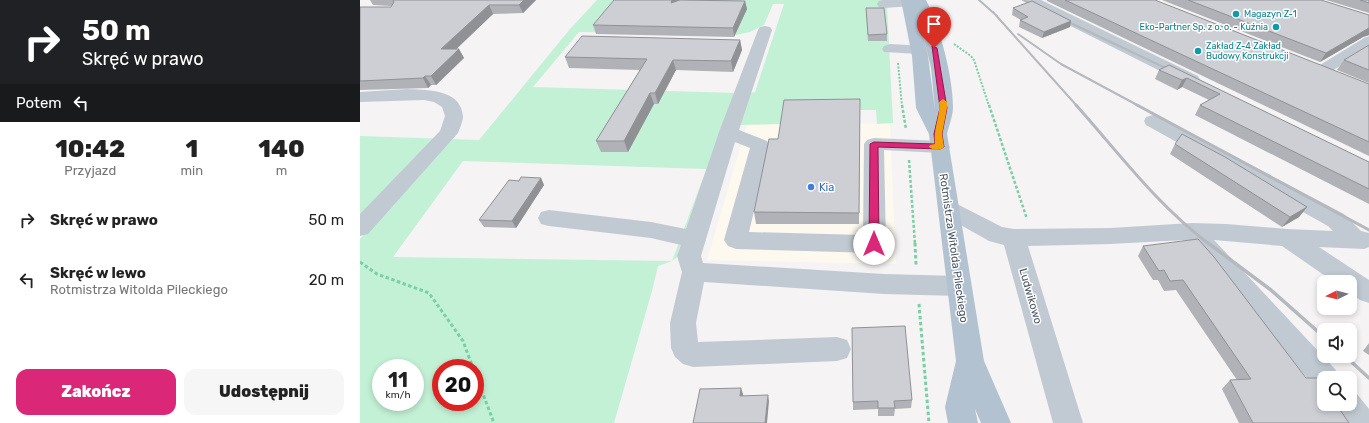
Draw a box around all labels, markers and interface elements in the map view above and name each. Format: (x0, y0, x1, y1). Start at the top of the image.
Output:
pin (917, 7.0, 951, 48)
marker: Magazyn Z-1 (1231, 9, 1241, 19)
place label: Magazyn Z-1 (1244, 9, 1297, 19)
icon: arrive (923, 13, 945, 35)
text: 50 m (82, 14, 151, 47)
icon: right (16, 16, 68, 68)
place label: Eko-Partner Sp. z o. o. - Kuźnia (1140, 22, 1268, 32)
marker: Eko-Partner Sp. z o. o. - Kuźnia (1271, 22, 1281, 32)
place label: Zakład Z-4 Zakład Budowy Konstrukcji (1206, 41, 1289, 61)
marker: Zakład Z-4 Zakład Budowy Konstrukcji (1193, 46, 1203, 56)
text: Skręć w prawo (82, 48, 203, 70)
icon: left (70, 92, 92, 114)
text: Potem (16, 94, 62, 112)
text: 10:42 (55, 135, 125, 163)
text: 1 (185, 135, 198, 163)
text: 140 (258, 135, 305, 163)
text: Przyjazd (64, 163, 116, 178)
text: min (181, 163, 203, 178)
text: m (276, 163, 287, 178)
street label: Rotmistrza Witolda Pileckiego (937, 173, 970, 323)
place label: Kia (819, 181, 834, 194)
marker: Kia (806, 182, 816, 192)
icon: right (16, 209, 38, 231)
text: Skręć w prawo (50, 211, 158, 229)
text: 50 m (309, 211, 344, 229)
position arrow (853, 223, 895, 265)
text: Skręć w lewo (50, 264, 146, 282)
street label: Ludwikowo (1016, 267, 1045, 325)
icon: left (16, 269, 38, 291)
text: 20 m (309, 271, 344, 289)
north arrow (1317, 275, 1357, 315)
map controls (1317, 275, 1357, 411)
text: Rotmistrza Witolda Pileckiego (50, 282, 228, 297)
button: sound (1317, 323, 1357, 363)
speed limit sign: 20 (432, 359, 484, 411)
text: 11 (388, 368, 408, 392)
button: Zakończ (16, 369, 176, 415)
button: Udostępnij (184, 369, 344, 415)
button: search (1317, 371, 1357, 411)
text: km/h (386, 389, 410, 401)

